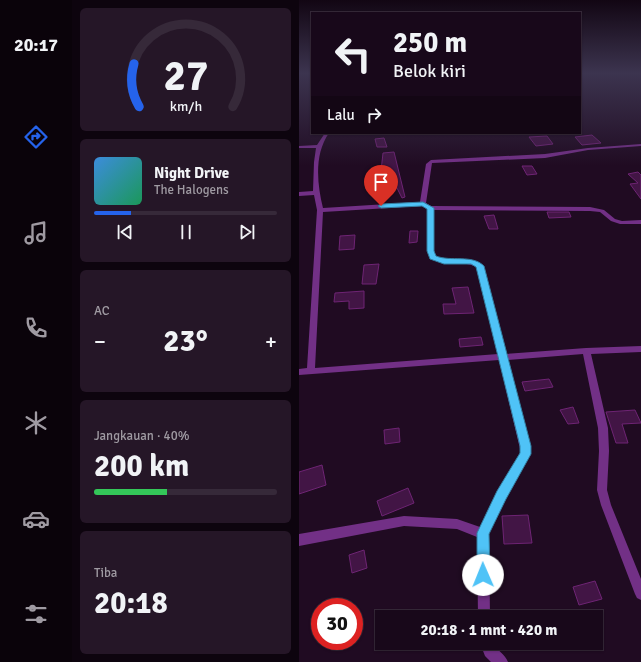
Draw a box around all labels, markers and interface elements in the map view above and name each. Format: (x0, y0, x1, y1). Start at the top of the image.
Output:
text: 250 m (393, 26, 467, 60)
icon: left (327, 28, 379, 80)
text: 20:17 (14, 34, 58, 56)
text: 27 (163, 51, 208, 102)
text: Belok kiri (393, 60, 466, 82)
text: km/h (169, 98, 202, 115)
icon: right (363, 104, 385, 126)
text: Lalu (327, 106, 355, 124)
icon: directions (22, 123, 50, 151)
text: Night Drive (154, 164, 229, 182)
pin (364, 165, 398, 206)
icon: arrive (370, 171, 392, 193)
text: The Halogens (154, 182, 229, 198)
icon: music (22, 219, 50, 247)
icon: previous (114, 221, 136, 243)
icon: pause (175, 221, 197, 243)
icon: next (236, 221, 258, 243)
text: AC (94, 303, 110, 319)
icon: phone (22, 314, 50, 342)
text: 23° (163, 323, 208, 360)
text: − (94, 328, 106, 355)
text: + (265, 328, 277, 355)
icon: climate (22, 409, 50, 437)
text: Jangkauan · 40% (94, 428, 189, 444)
text: 200 km (94, 448, 189, 485)
icon: car (22, 505, 50, 533)
position arrow (462, 554, 504, 596)
text: Tiba (94, 565, 117, 581)
text: 20:18 (94, 585, 168, 622)
speed limit sign: 30 (311, 598, 363, 650)
icon: filters (22, 600, 50, 628)
text: 20:18 · 1 mnt · 420 m (421, 621, 557, 639)

